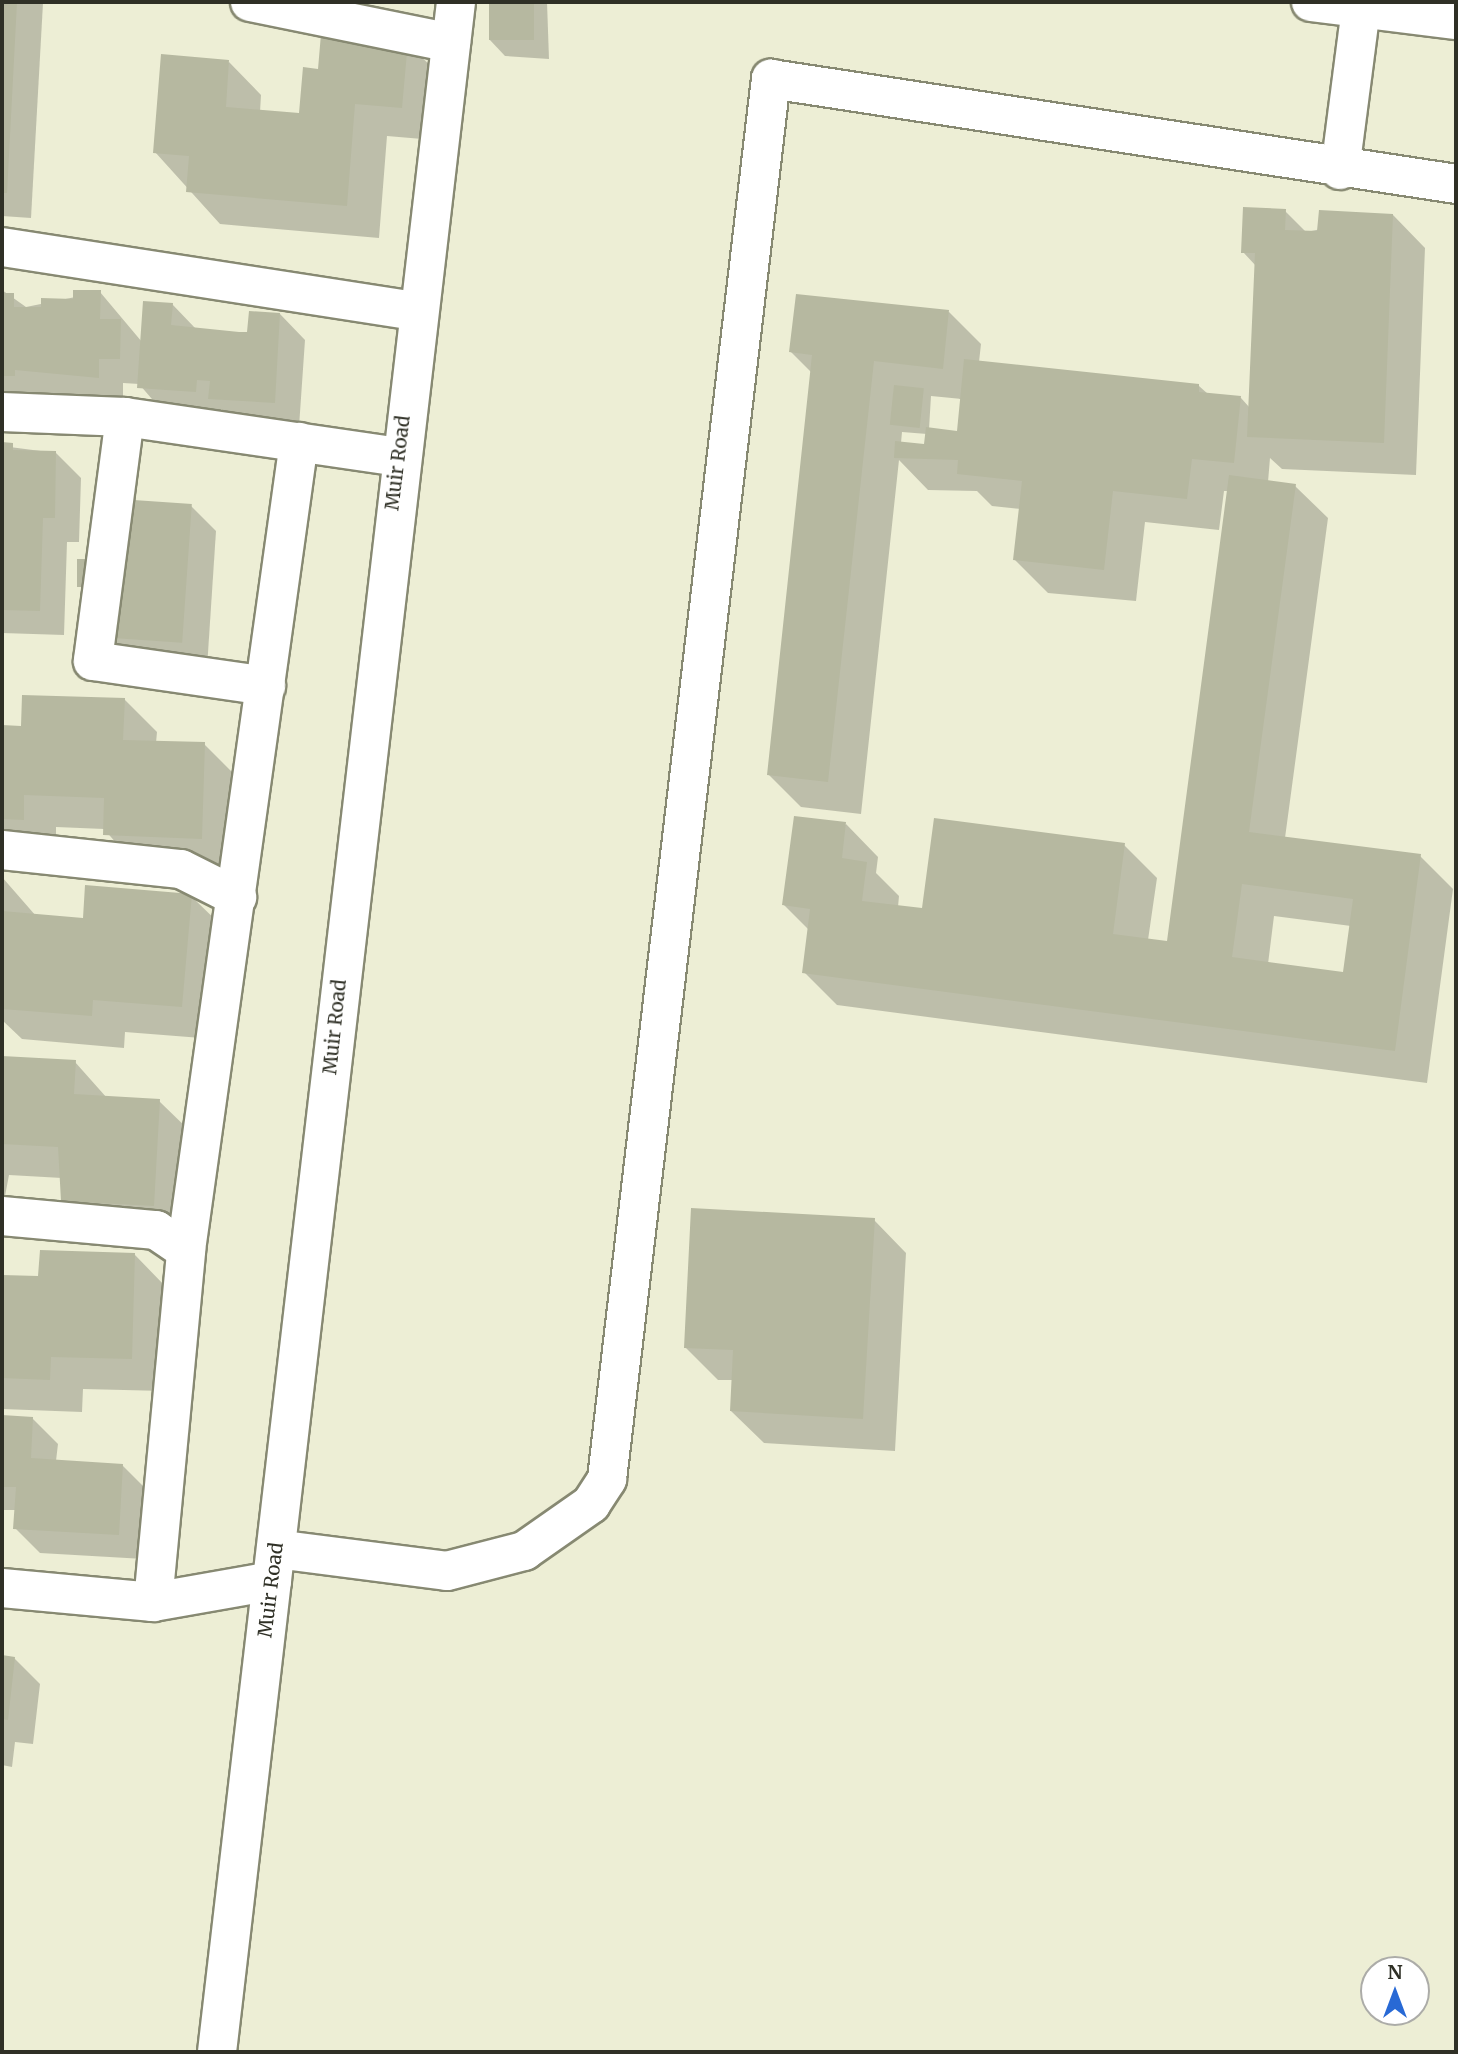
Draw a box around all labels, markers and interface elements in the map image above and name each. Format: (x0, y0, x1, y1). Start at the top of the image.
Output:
street label: Muir Road (381, 414, 415, 512)
street label: Muir Road (319, 978, 351, 1076)
street label: Muir Road (254, 1541, 288, 1639)
north arrow (1360, 1956, 1430, 2026)
text: N (1387, 1960, 1403, 1984)

